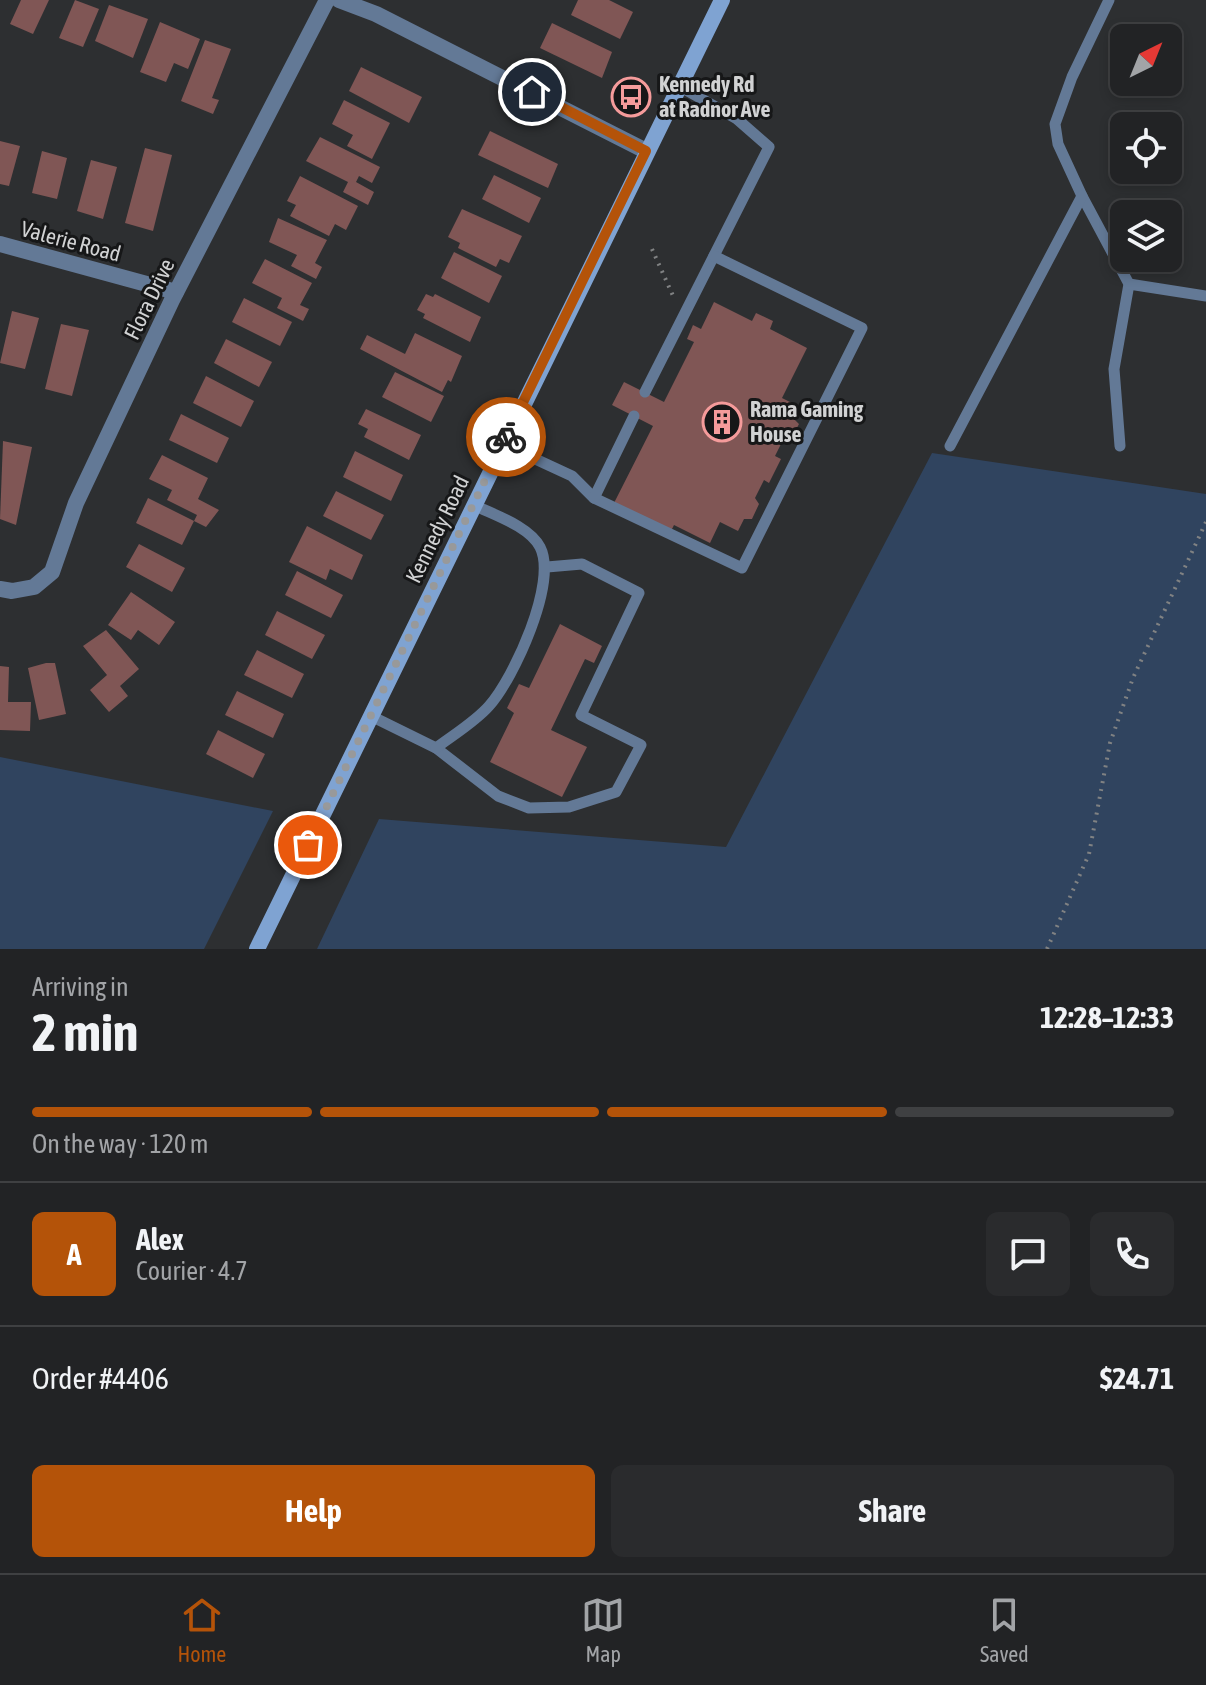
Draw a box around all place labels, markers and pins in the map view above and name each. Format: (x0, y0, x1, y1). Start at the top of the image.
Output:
pin (498, 58, 566, 126)
place label: Kennedy Rd at Radnor Ave (659, 71, 770, 122)
bus stop icon: Kennedy Rd at Radnor Ave (610, 76, 652, 118)
place label: Rama Gaming House (750, 396, 864, 447)
building icon: Rama Gaming House (701, 401, 743, 443)
pin (274, 811, 342, 879)

